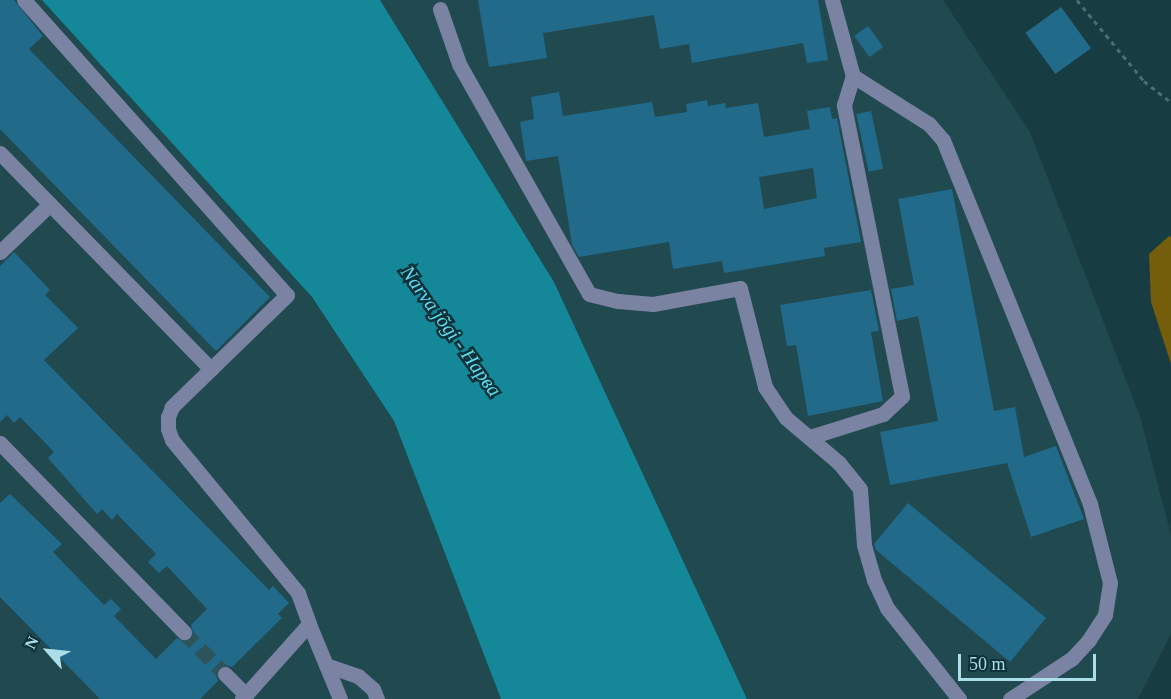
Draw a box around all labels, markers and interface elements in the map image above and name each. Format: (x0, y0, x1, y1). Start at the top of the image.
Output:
water label: Narva jõgi - Нарва (396, 261, 506, 401)
north arrow (18, 621, 78, 681)
text: N (21, 634, 42, 652)
scale bar (961, 642, 1099, 680)
text: 50 m (969, 654, 1006, 674)

